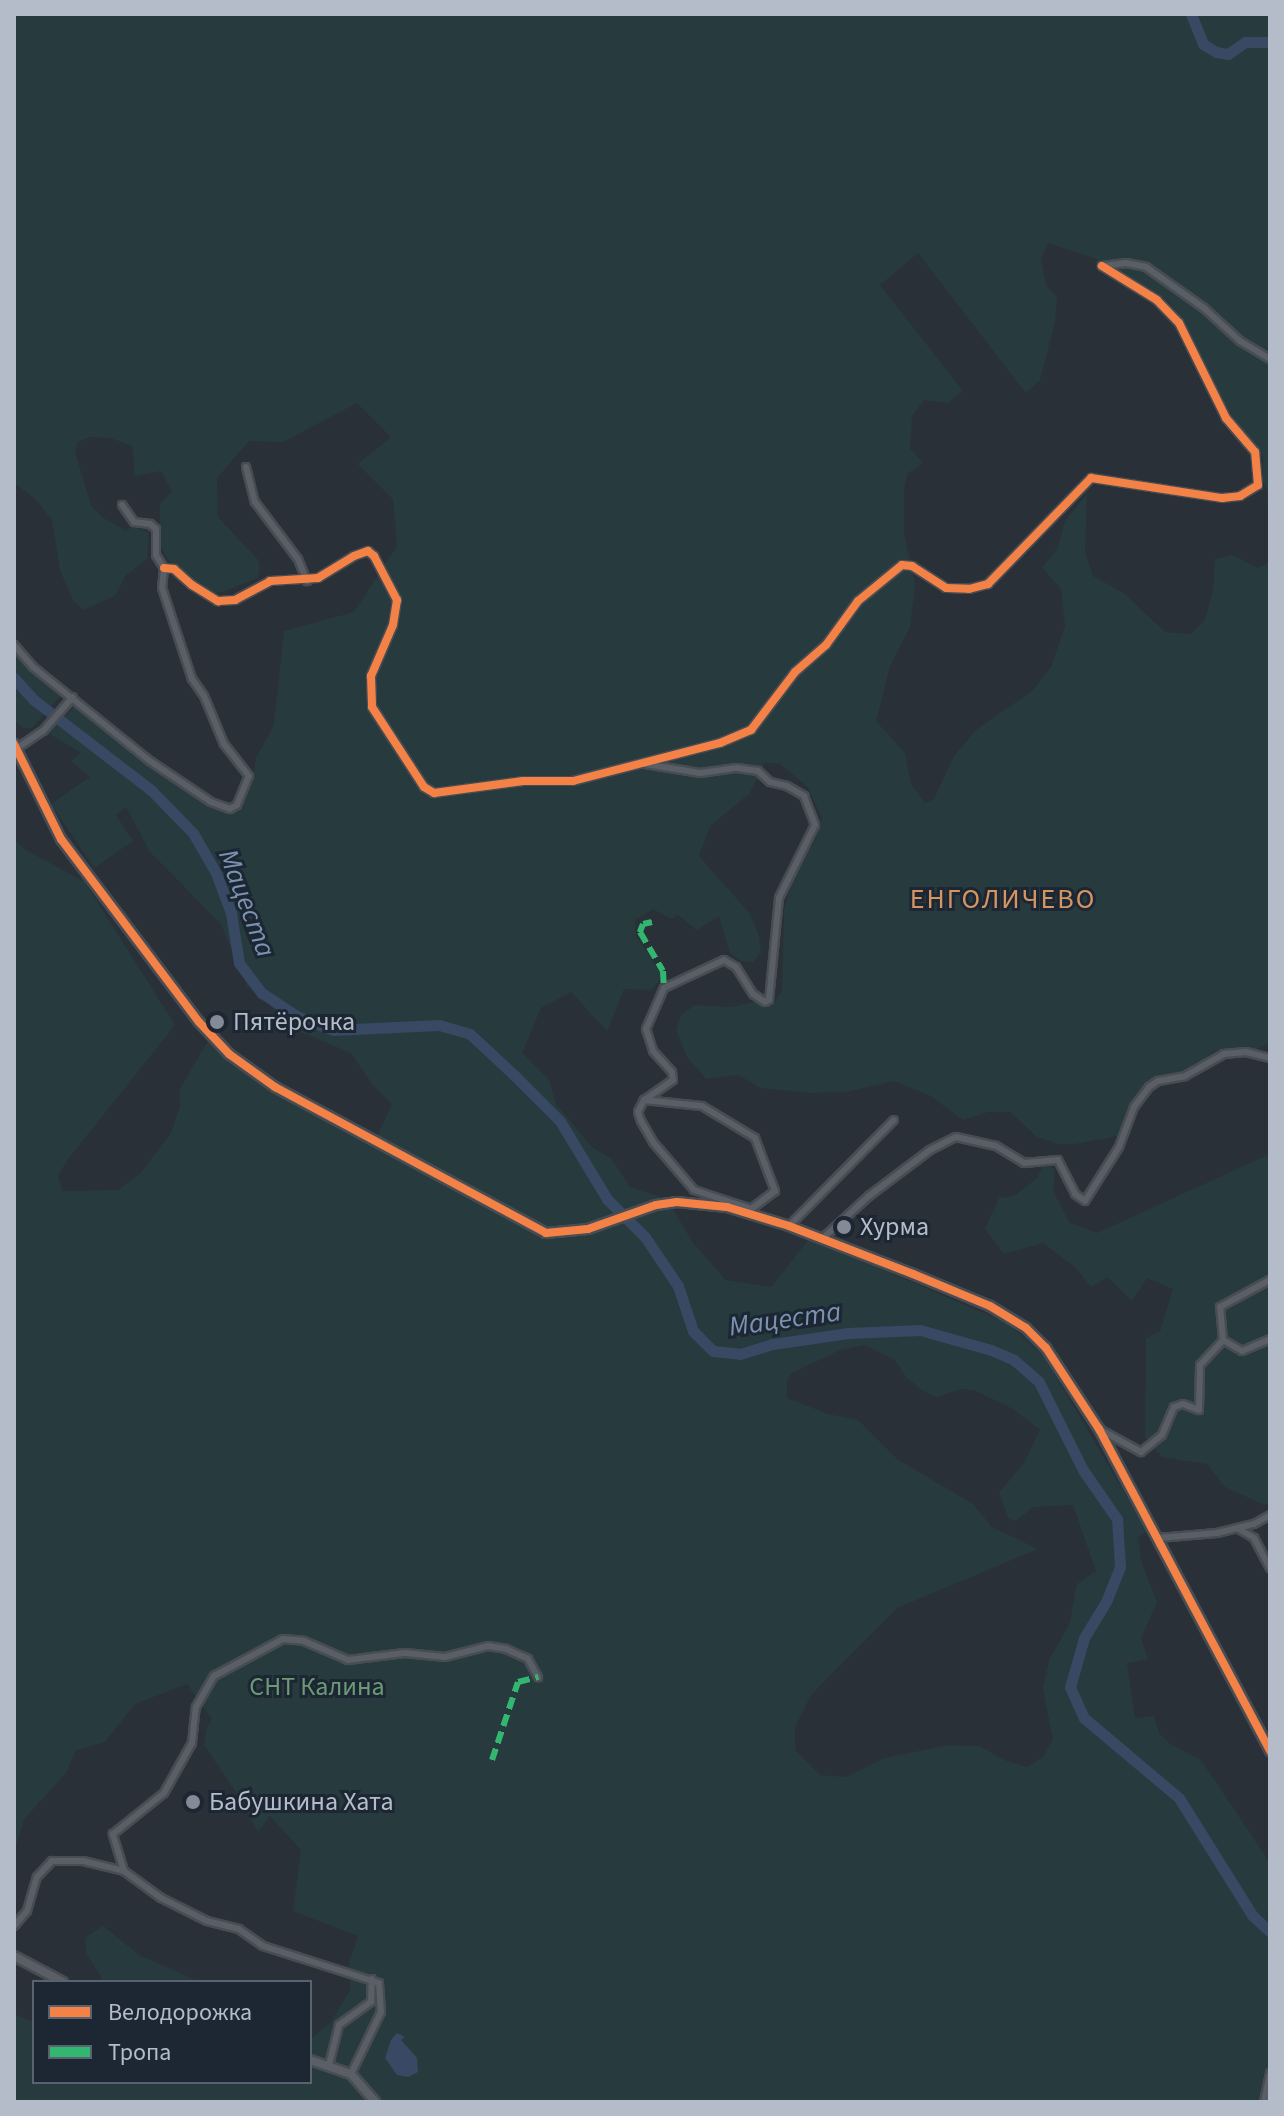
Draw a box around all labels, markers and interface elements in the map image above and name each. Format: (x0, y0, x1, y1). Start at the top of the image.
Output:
water label: Мацеста (211, 844, 283, 962)
district label: ЕНГОЛИЧЕВО (910, 882, 1096, 916)
place label: Пятёрочка (233, 1006, 355, 1038)
marker: Пятёрочка (208, 1013, 226, 1031)
place label: Хурма (860, 1211, 929, 1243)
marker: Хурма (835, 1218, 853, 1236)
water label: Мацеста (727, 1295, 843, 1343)
park label: СНТ Калина (249, 1671, 385, 1703)
place label: Бабушкина Хата (209, 1786, 394, 1818)
marker: Бабушкина Хата (184, 1793, 202, 1811)
legend (32, 1980, 312, 2084)
text: Велодорожка (108, 1995, 252, 2030)
text: Тропа (108, 2035, 171, 2070)

